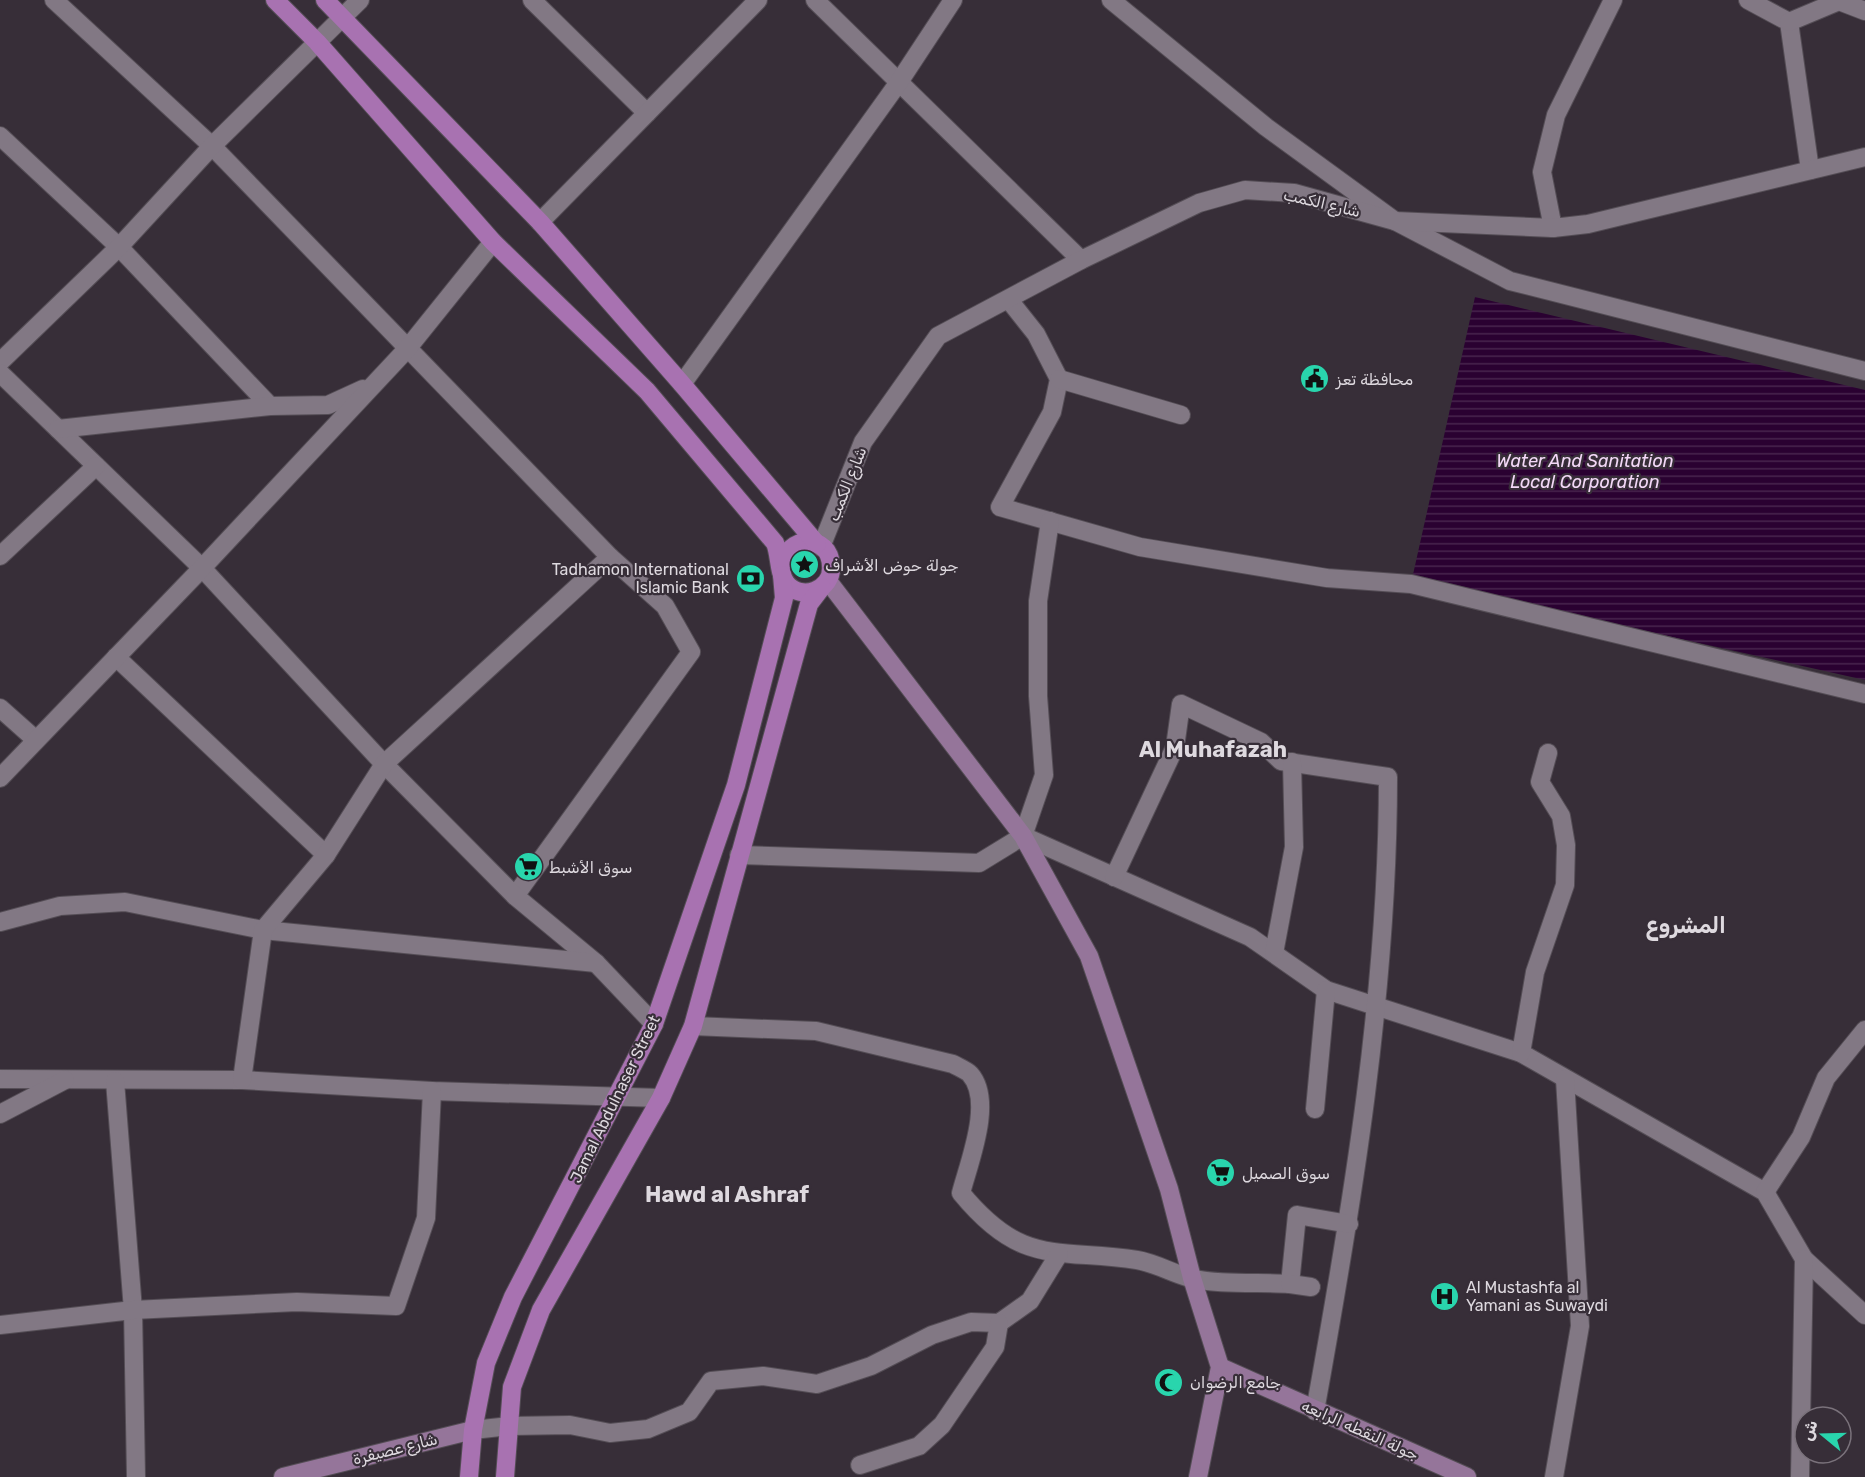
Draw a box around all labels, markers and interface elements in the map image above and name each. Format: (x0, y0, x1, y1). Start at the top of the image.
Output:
street label: شارع الكمب (1281, 185, 1362, 223)
public building icon: محافظة تعز (1299, 363, 1331, 395)
place label: محافظة تعز (1335, 370, 1413, 390)
street label: شارع الكمب (824, 444, 872, 525)
water label: Water And Sanitation Local Corporation (1496, 450, 1674, 493)
place icon: جولة حوض الأشراف (788, 549, 820, 581)
place label: جولة حوض الأشراف (825, 556, 958, 576)
place label: Tadhamon International Islamic Bank (552, 560, 730, 597)
bank icon: Tadhamon International Islamic Bank (734, 562, 766, 594)
district label: Al Muhafazah (1139, 736, 1287, 763)
supermarket icon: سوق الأشبط (512, 851, 544, 883)
place label: سوق الأشبط (549, 858, 632, 878)
district label: المشروع (1646, 912, 1726, 941)
street label: Jamal Abdulnaser Street (566, 1012, 664, 1186)
supermarket icon: سوق الصميل (1205, 1157, 1237, 1189)
place label: سوق الصميل (1242, 1164, 1330, 1184)
district label: Hawd al Ashraf (645, 1181, 809, 1208)
place label: Al Mustashfa al Yamani as Suwaydi (1466, 1278, 1608, 1315)
hospital icon: Al Mustashfa al Yamani as Suwaydi (1429, 1280, 1461, 1312)
mosque icon: جامع الرضوان (1153, 1366, 1185, 1398)
place label: جامع الرضوان (1190, 1373, 1281, 1394)
street label: جولة النقطه الرابعه (1298, 1396, 1421, 1465)
north arrow (1793, 1405, 1853, 1465)
text: ش (1797, 1418, 1822, 1443)
street label: شارع عصيفرة (351, 1429, 440, 1471)

